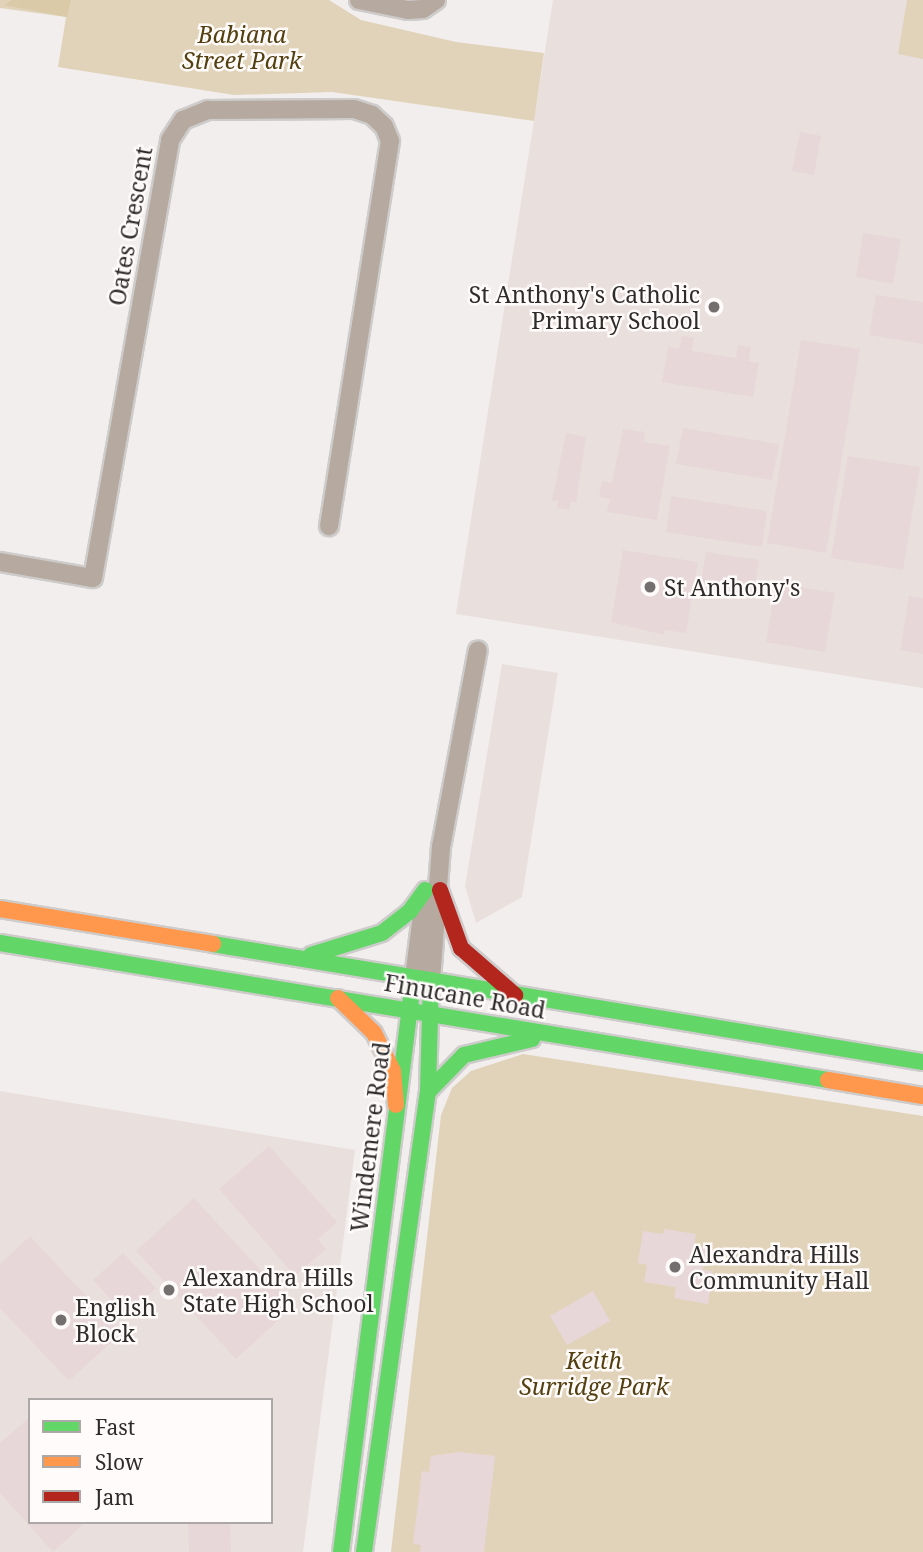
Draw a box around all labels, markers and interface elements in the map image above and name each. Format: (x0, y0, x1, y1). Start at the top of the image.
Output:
park label: Babiana Street Park (182, 20, 302, 74)
street label: Oates Crescent (102, 144, 158, 308)
place label: St Anthony's Catholic Primary School (469, 280, 700, 334)
marker: St Anthony's Catholic Primary School (706, 299, 722, 315)
place label: St Anthony's (664, 573, 800, 601)
marker: St Anthony's (642, 579, 658, 595)
street label: Finucane Road (382, 968, 548, 1024)
street label: Windemere Road (345, 1040, 395, 1234)
place label: Alexandra Hills Community Hall (689, 1240, 869, 1294)
marker: Alexandra Hills Community Hall (667, 1259, 683, 1275)
place label: Alexandra Hills State High School (183, 1263, 374, 1317)
marker: Alexandra Hills State High School (161, 1282, 177, 1298)
place label: English Block (75, 1293, 156, 1347)
marker: English Block (53, 1312, 69, 1328)
park label: Keith Surridge Park (519, 1346, 669, 1400)
legend (28, 1398, 273, 1524)
text: Fast (95, 1413, 135, 1441)
text: Slow (95, 1448, 143, 1476)
text: Jam (95, 1483, 134, 1511)

